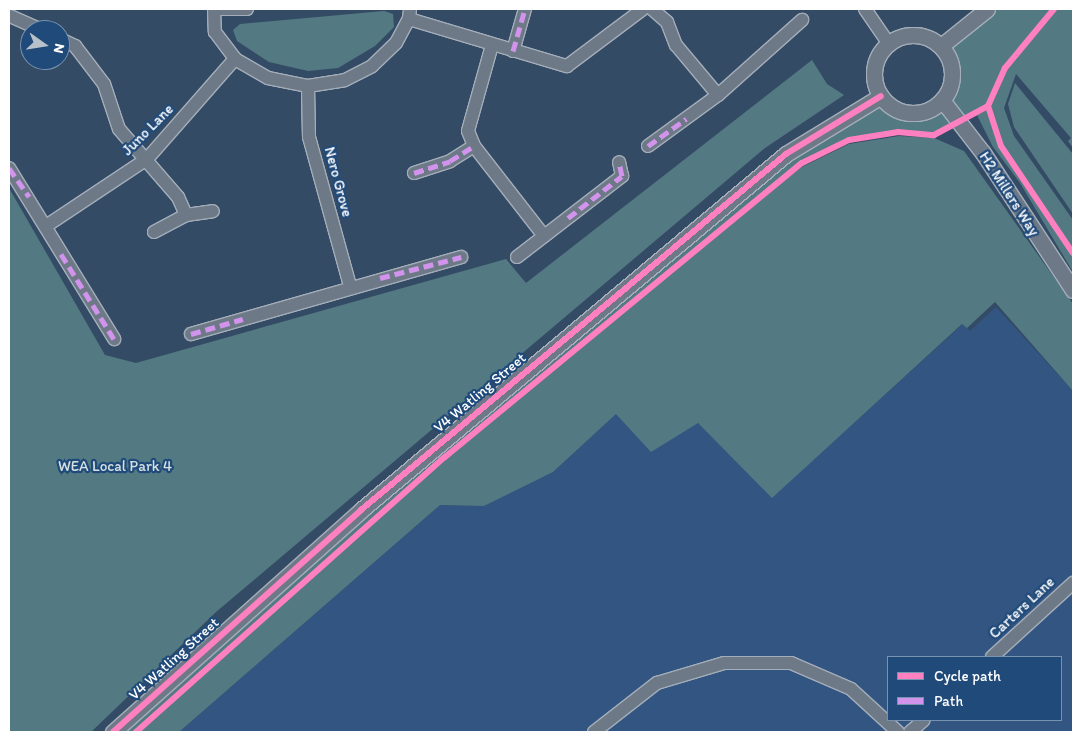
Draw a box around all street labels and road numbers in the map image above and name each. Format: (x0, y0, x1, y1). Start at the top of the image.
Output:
street label: Juno Lane (118, 100, 178, 160)
street label: Nero Grove (320, 145, 356, 219)
street label: H2 Millers Way (975, 149, 1043, 239)
street label: V4 Watling Street (430, 349, 530, 437)
street label: Carters Lane (985, 573, 1059, 643)
street label: V4 Watling Street (126, 614, 222, 704)

